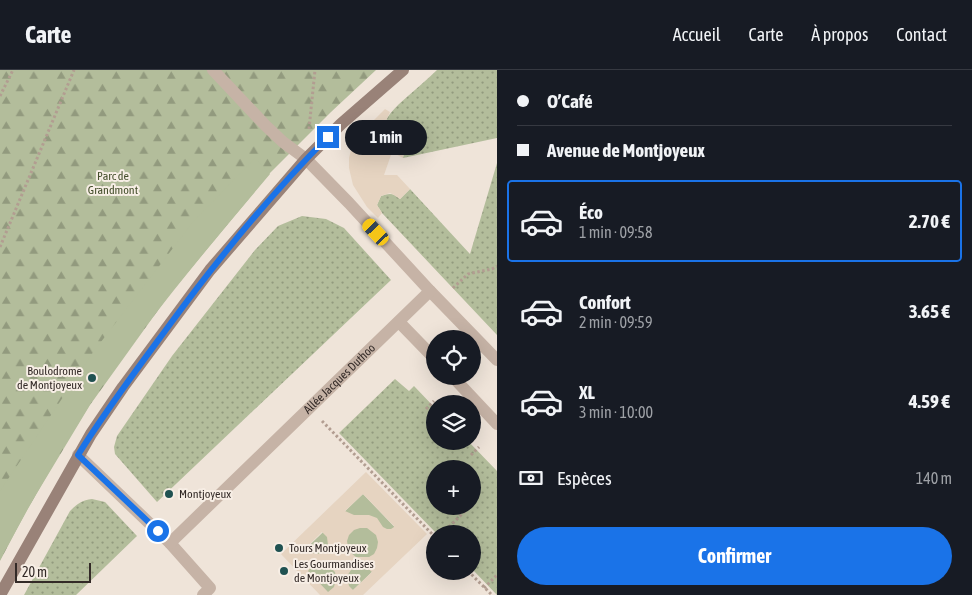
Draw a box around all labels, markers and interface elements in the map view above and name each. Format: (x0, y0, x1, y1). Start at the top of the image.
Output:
text: Carte (25, 21, 71, 48)
text: Accueil (673, 24, 721, 45)
text: Carte (749, 24, 783, 45)
text: À propos (811, 24, 868, 45)
text: Contact (896, 24, 947, 45)
text: O’Café (547, 90, 593, 112)
callout: 1 min (346, 120, 428, 154)
route end (317, 126, 339, 148)
text: 1 min (370, 128, 402, 146)
text: Avenue de Montjoyeux (547, 139, 705, 161)
park label: Parc de Grandmont (88, 169, 139, 197)
icon: car (519, 199, 564, 244)
text: Éco (579, 201, 603, 223)
text: 2.70 € (909, 210, 950, 232)
car (360, 216, 391, 248)
text: 1 min · 09:58 (579, 223, 652, 241)
icon: car (519, 289, 564, 334)
text: Confort (579, 291, 631, 313)
text: 3.65 € (909, 300, 950, 322)
text: 2 min · 09:59 (579, 313, 652, 331)
map controls (426, 330, 481, 580)
button: locate (426, 330, 481, 385)
street label: Allée Jacques Duthoo (301, 341, 379, 417)
place label: Boulodrome de Montjoyeux (17, 364, 82, 392)
marker: Boulodrome de Montjoyeux (86, 372, 98, 384)
icon: car (519, 379, 564, 424)
text: XL (579, 381, 595, 403)
text: 4.59 € (909, 390, 950, 412)
button: layers (426, 395, 481, 450)
text: 3 min · 10:00 (579, 403, 653, 421)
button: + (426, 460, 481, 515)
icon: cash (517, 464, 545, 492)
text: Espèces (557, 467, 612, 489)
text: 140 m (916, 469, 952, 487)
place label: Montjoyeux (179, 487, 231, 501)
marker: Montjoyeux (163, 488, 175, 500)
route start (147, 520, 169, 542)
button: − (426, 525, 481, 580)
button: Confirmer (517, 527, 952, 585)
place label: Tours Montjoyeux (289, 541, 367, 555)
marker: Tours Montjoyeux (273, 542, 285, 554)
place label: Les Gourmandises de Montjoyeux (294, 557, 374, 585)
scale bar (15, 560, 91, 583)
text: 20 m (22, 564, 47, 580)
marker: Les Gourmandises de Montjoyeux (278, 565, 290, 577)

